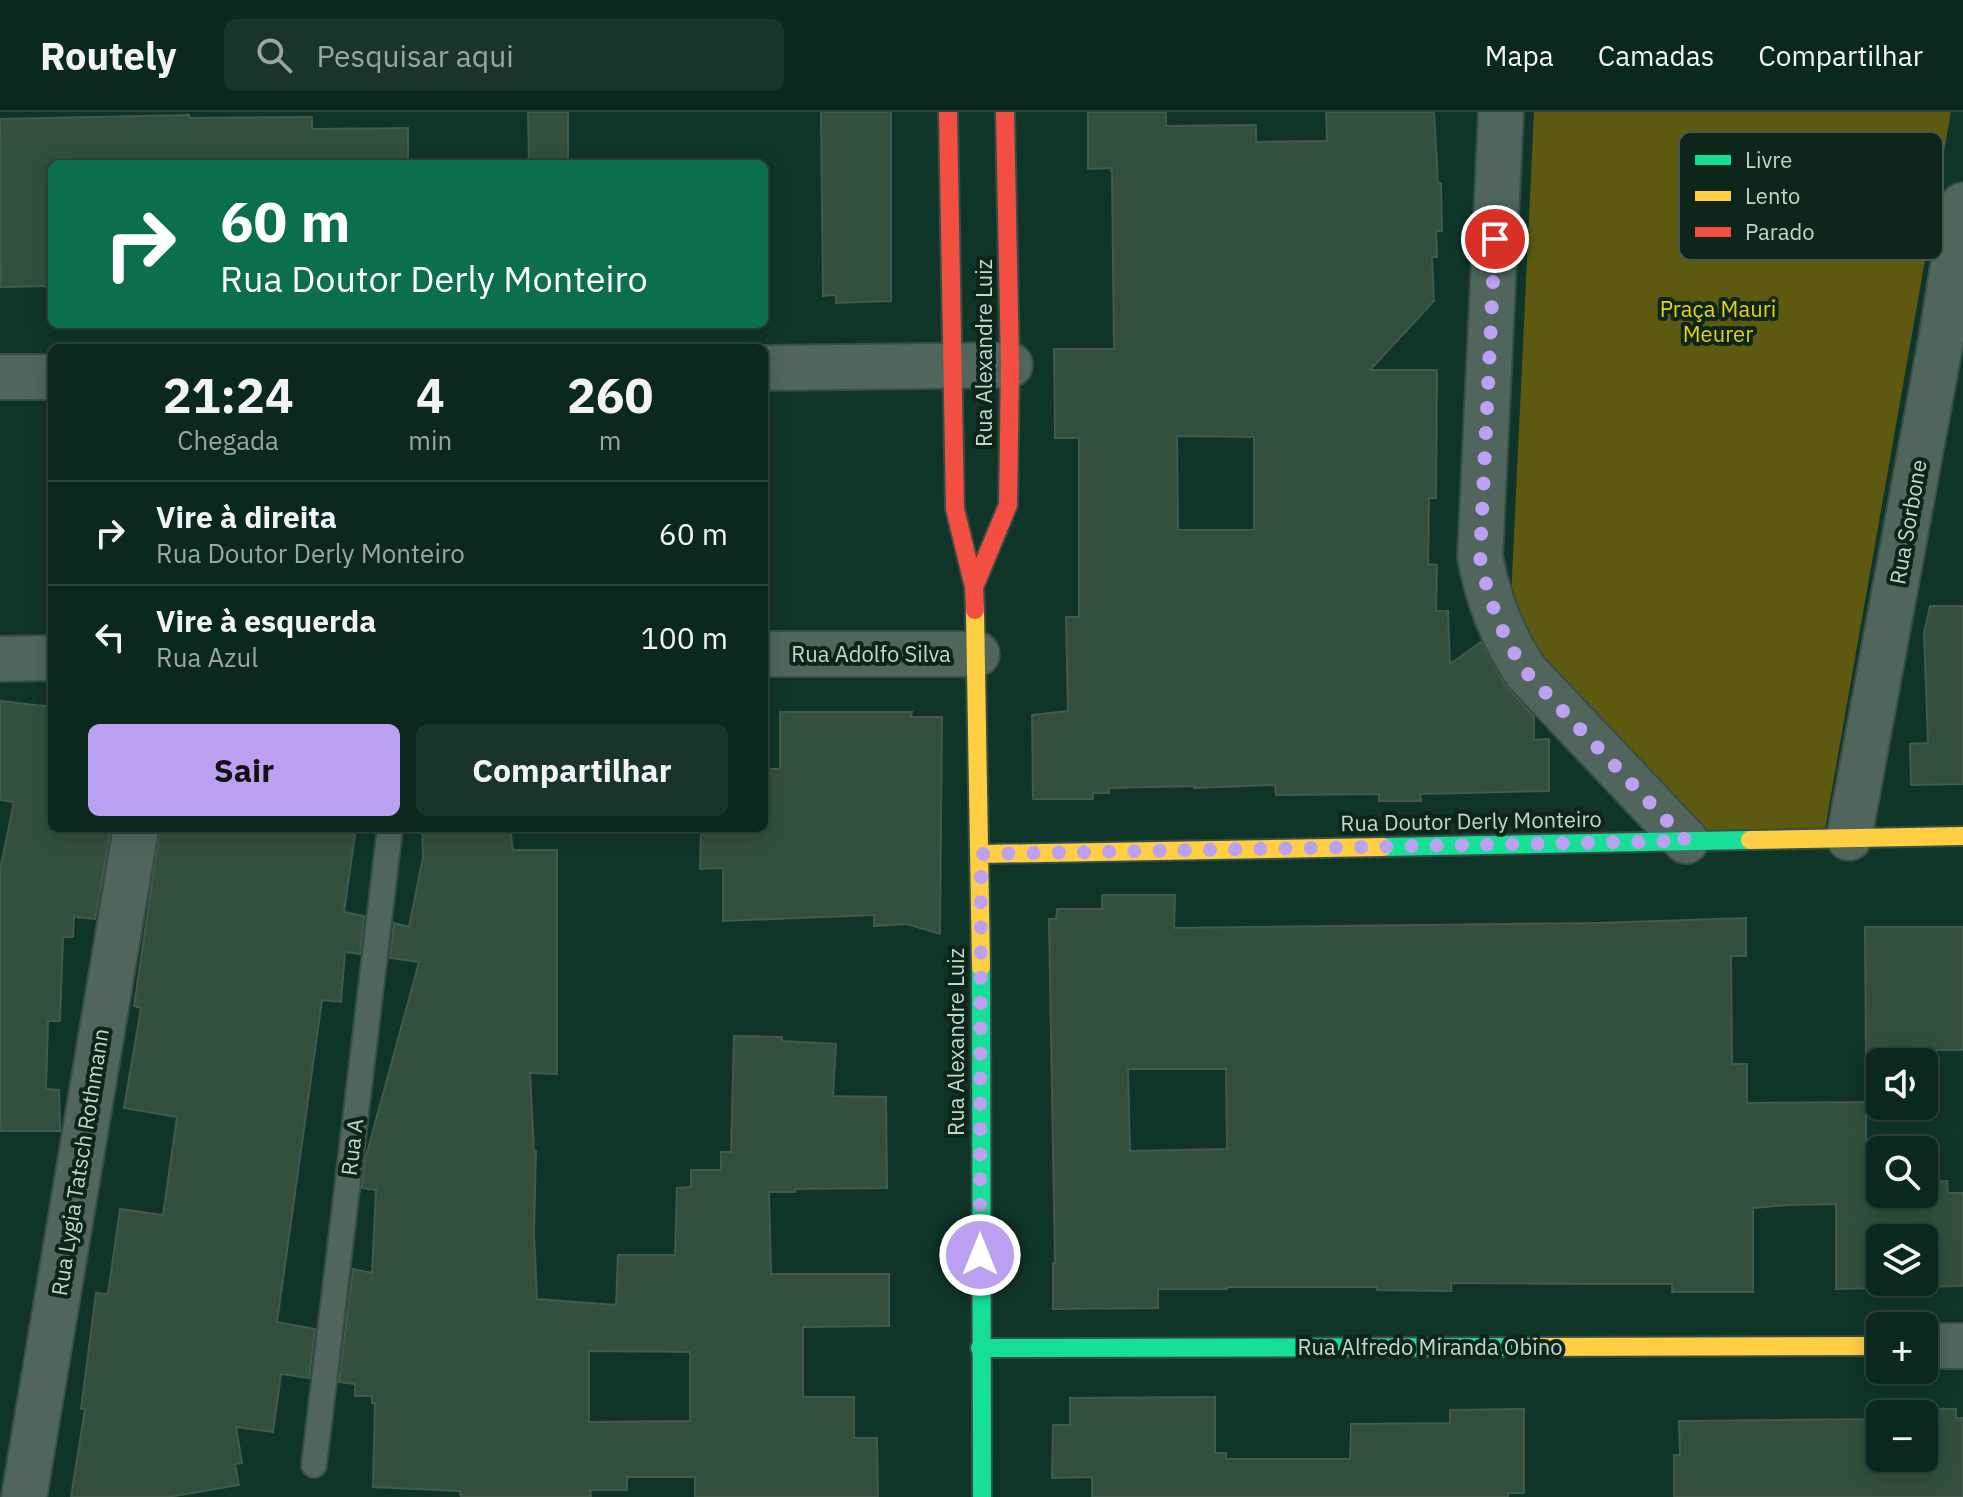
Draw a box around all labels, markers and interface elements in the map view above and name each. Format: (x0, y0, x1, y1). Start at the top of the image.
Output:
search box (224, 19, 784, 91)
text: Routely (40, 31, 176, 80)
icon: search (252, 33, 296, 77)
text: Pesquisar aqui (316, 36, 514, 75)
text: Mapa (1485, 37, 1554, 74)
text: Camadas (1598, 37, 1714, 74)
text: Compartilhar (1758, 37, 1923, 74)
legend (1679, 132, 1943, 260)
text: Livre (1745, 145, 1792, 174)
text: Lento (1745, 181, 1800, 210)
text: 60 m (220, 185, 350, 257)
icon: right (88, 192, 192, 296)
pin (1461, 205, 1529, 273)
icon: arrive (1473, 217, 1517, 261)
text: Parado (1745, 217, 1815, 246)
text: Rua Doutor Derly Monteiro (220, 255, 648, 302)
street label: Rua Alexandre Luiz (969, 259, 998, 447)
park label: Praça Mauri Meurer (1660, 294, 1776, 348)
text: 21:24 (163, 364, 294, 426)
text: 4 (416, 364, 445, 426)
text: 260 (567, 364, 653, 426)
text: Chegada (177, 423, 279, 457)
text: min (408, 423, 452, 457)
text: m (599, 423, 621, 457)
street label: Rua Sorbone (1882, 457, 1933, 587)
text: Vire à direita (156, 497, 337, 536)
icon: right (88, 511, 132, 555)
text: 60 m (659, 514, 728, 553)
text: Rua Doutor Derly Monteiro (156, 536, 465, 570)
text: Vire à esquerda (156, 601, 376, 640)
icon: left (88, 615, 132, 659)
text: 100 m (641, 618, 728, 657)
street label: Rua Adolfo Silva (791, 639, 951, 668)
text: Rua Azul (156, 640, 258, 674)
button: Sair (88, 724, 400, 816)
button: Compartilhar (416, 724, 728, 816)
street label: Rua Doutor Derly Monteiro (1340, 804, 1602, 837)
street label: Rua Alexandre Luiz (941, 948, 970, 1136)
street label: Rua Lygia Tatsch Rothmann (44, 1026, 115, 1298)
map controls (1866, 1048, 1938, 1472)
button: sound (1866, 1048, 1938, 1120)
street label: Rua A (334, 1117, 369, 1177)
button: search (1866, 1136, 1938, 1208)
position arrow (938, 1213, 1022, 1297)
button: layers (1866, 1224, 1938, 1296)
button: + (1866, 1312, 1938, 1384)
street label: Rua Alfredo Miranda Obino (1298, 1332, 1563, 1361)
button: − (1866, 1400, 1938, 1472)

